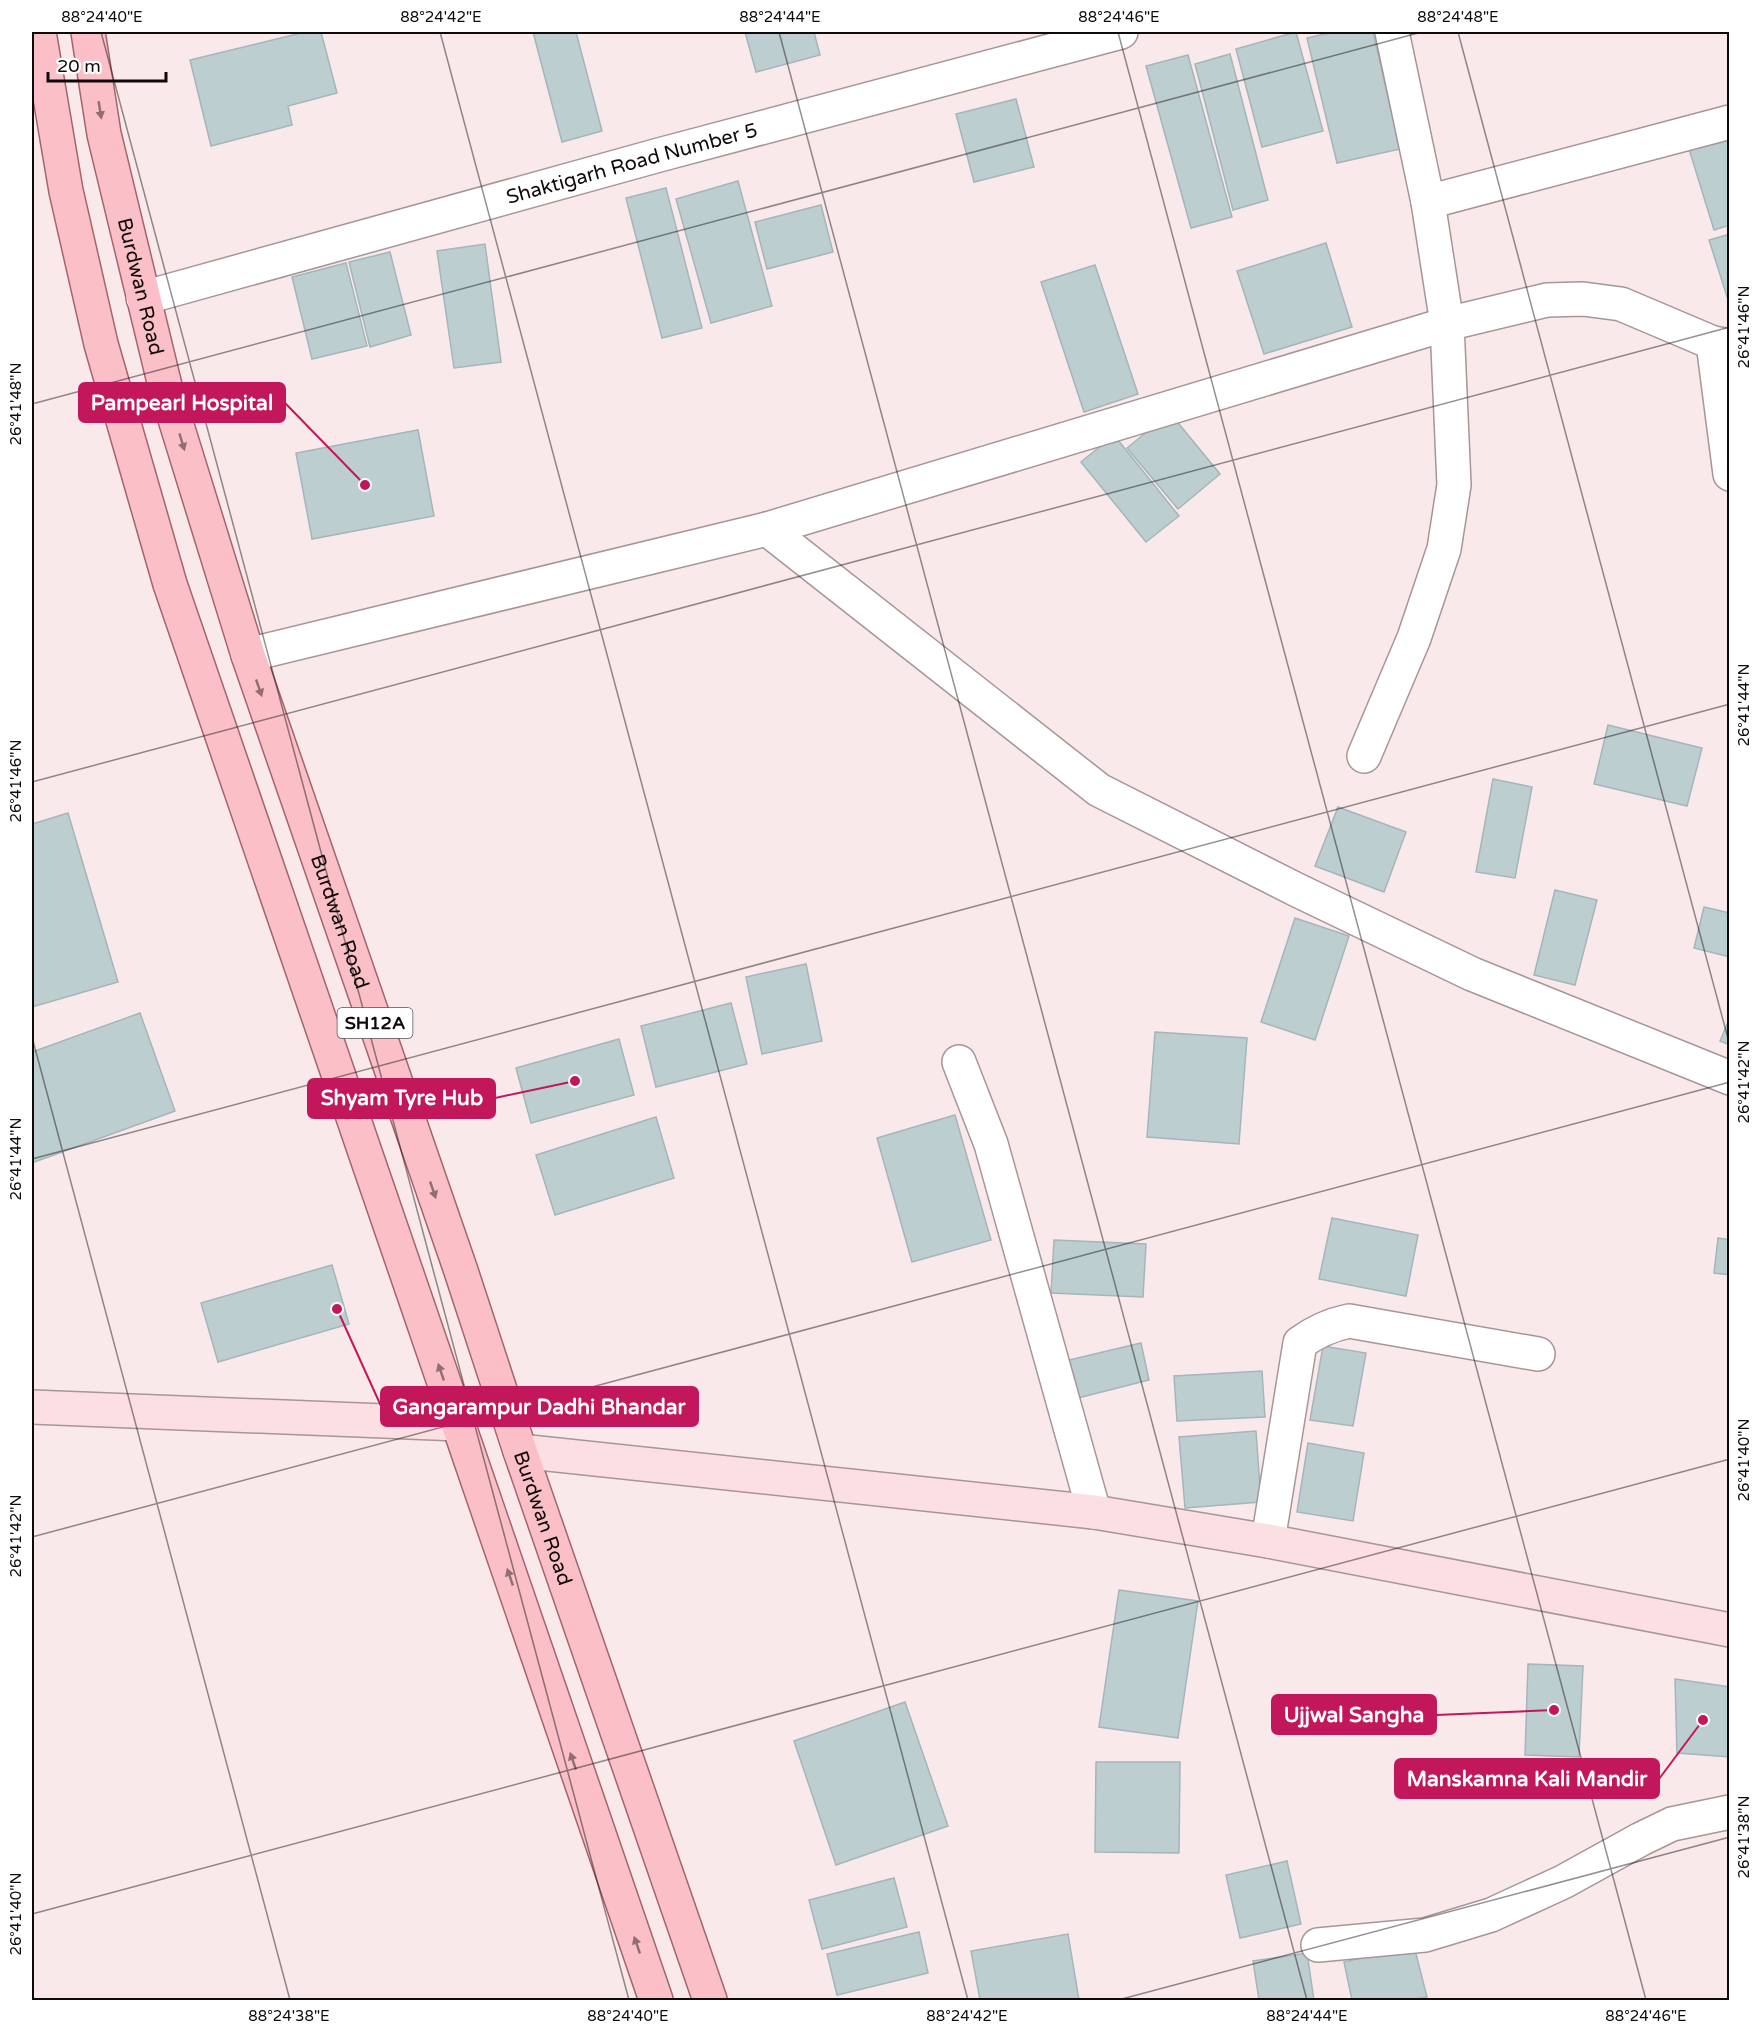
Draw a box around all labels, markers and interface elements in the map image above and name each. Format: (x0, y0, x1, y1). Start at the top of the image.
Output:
text: 88°24'40"E (61, 8, 143, 26)
text: 88°24'42"E (400, 8, 482, 26)
text: 88°24'44"E (739, 8, 821, 26)
text: 88°24'46"E (1078, 8, 1160, 26)
text: 88°24'48"E (1417, 8, 1499, 26)
scale bar (48, 45, 166, 83)
text: 20 m (57, 55, 101, 77)
one-way arrow (96, 101, 105, 120)
street label: Shaktigarh Road Number 5 (504, 118, 760, 210)
street label: Burdwan Road (112, 215, 168, 358)
text: 26°41'46"N (1735, 286, 1753, 368)
text: 26°41'48"N (7, 363, 25, 445)
callout: Pampearl Hospital (79, 383, 285, 422)
text: Pampearl Hospital (91, 391, 273, 416)
one-way arrow (178, 433, 187, 451)
text: 26°41'44"N (1735, 664, 1753, 746)
one-way arrow (255, 679, 264, 697)
text: 26°41'46"N (7, 740, 25, 822)
street label: Burdwan Road (305, 851, 374, 992)
road number: SH12A (338, 1008, 412, 1038)
text: 26°41'42"N (1735, 1041, 1753, 1123)
callout: Shyam Tyre Hub (308, 1079, 495, 1118)
text: Shyam Tyre Hub (321, 1086, 483, 1111)
text: 26°41'44"N (7, 1118, 25, 1200)
one-way arrow (428, 1181, 438, 1199)
one-way arrow (435, 1363, 445, 1381)
callout: Gangarampur Dadhi Bhandar (381, 1387, 698, 1426)
text: Gangarampur Dadhi Bhandar (392, 1395, 687, 1420)
text: 26°41'40"N (1735, 1419, 1753, 1501)
street label: Burdwan Road (508, 1448, 577, 1589)
text: 26°41'42"N (7, 1495, 25, 1577)
one-way arrow (505, 1568, 514, 1586)
callout: Ujjwal Sangha (1272, 1695, 1436, 1734)
text: Ujjwal Sangha (1284, 1703, 1424, 1728)
one-way arrow (568, 1752, 578, 1770)
callout: Manskamna Kali Mandir (1395, 1759, 1659, 1798)
text: Manskamna Kali Mandir (1407, 1767, 1648, 1792)
text: 26°41'38"N (1735, 1796, 1753, 1878)
text: 26°41'40"N (7, 1873, 25, 1955)
one-way arrow (632, 1936, 642, 1954)
text: 88°24'38"E (248, 2007, 330, 2025)
text: 88°24'40"E (587, 2007, 669, 2025)
text: 88°24'42"E (926, 2007, 1008, 2025)
text: 88°24'44"E (1266, 2007, 1348, 2025)
text: 88°24'46"E (1605, 2007, 1687, 2025)

